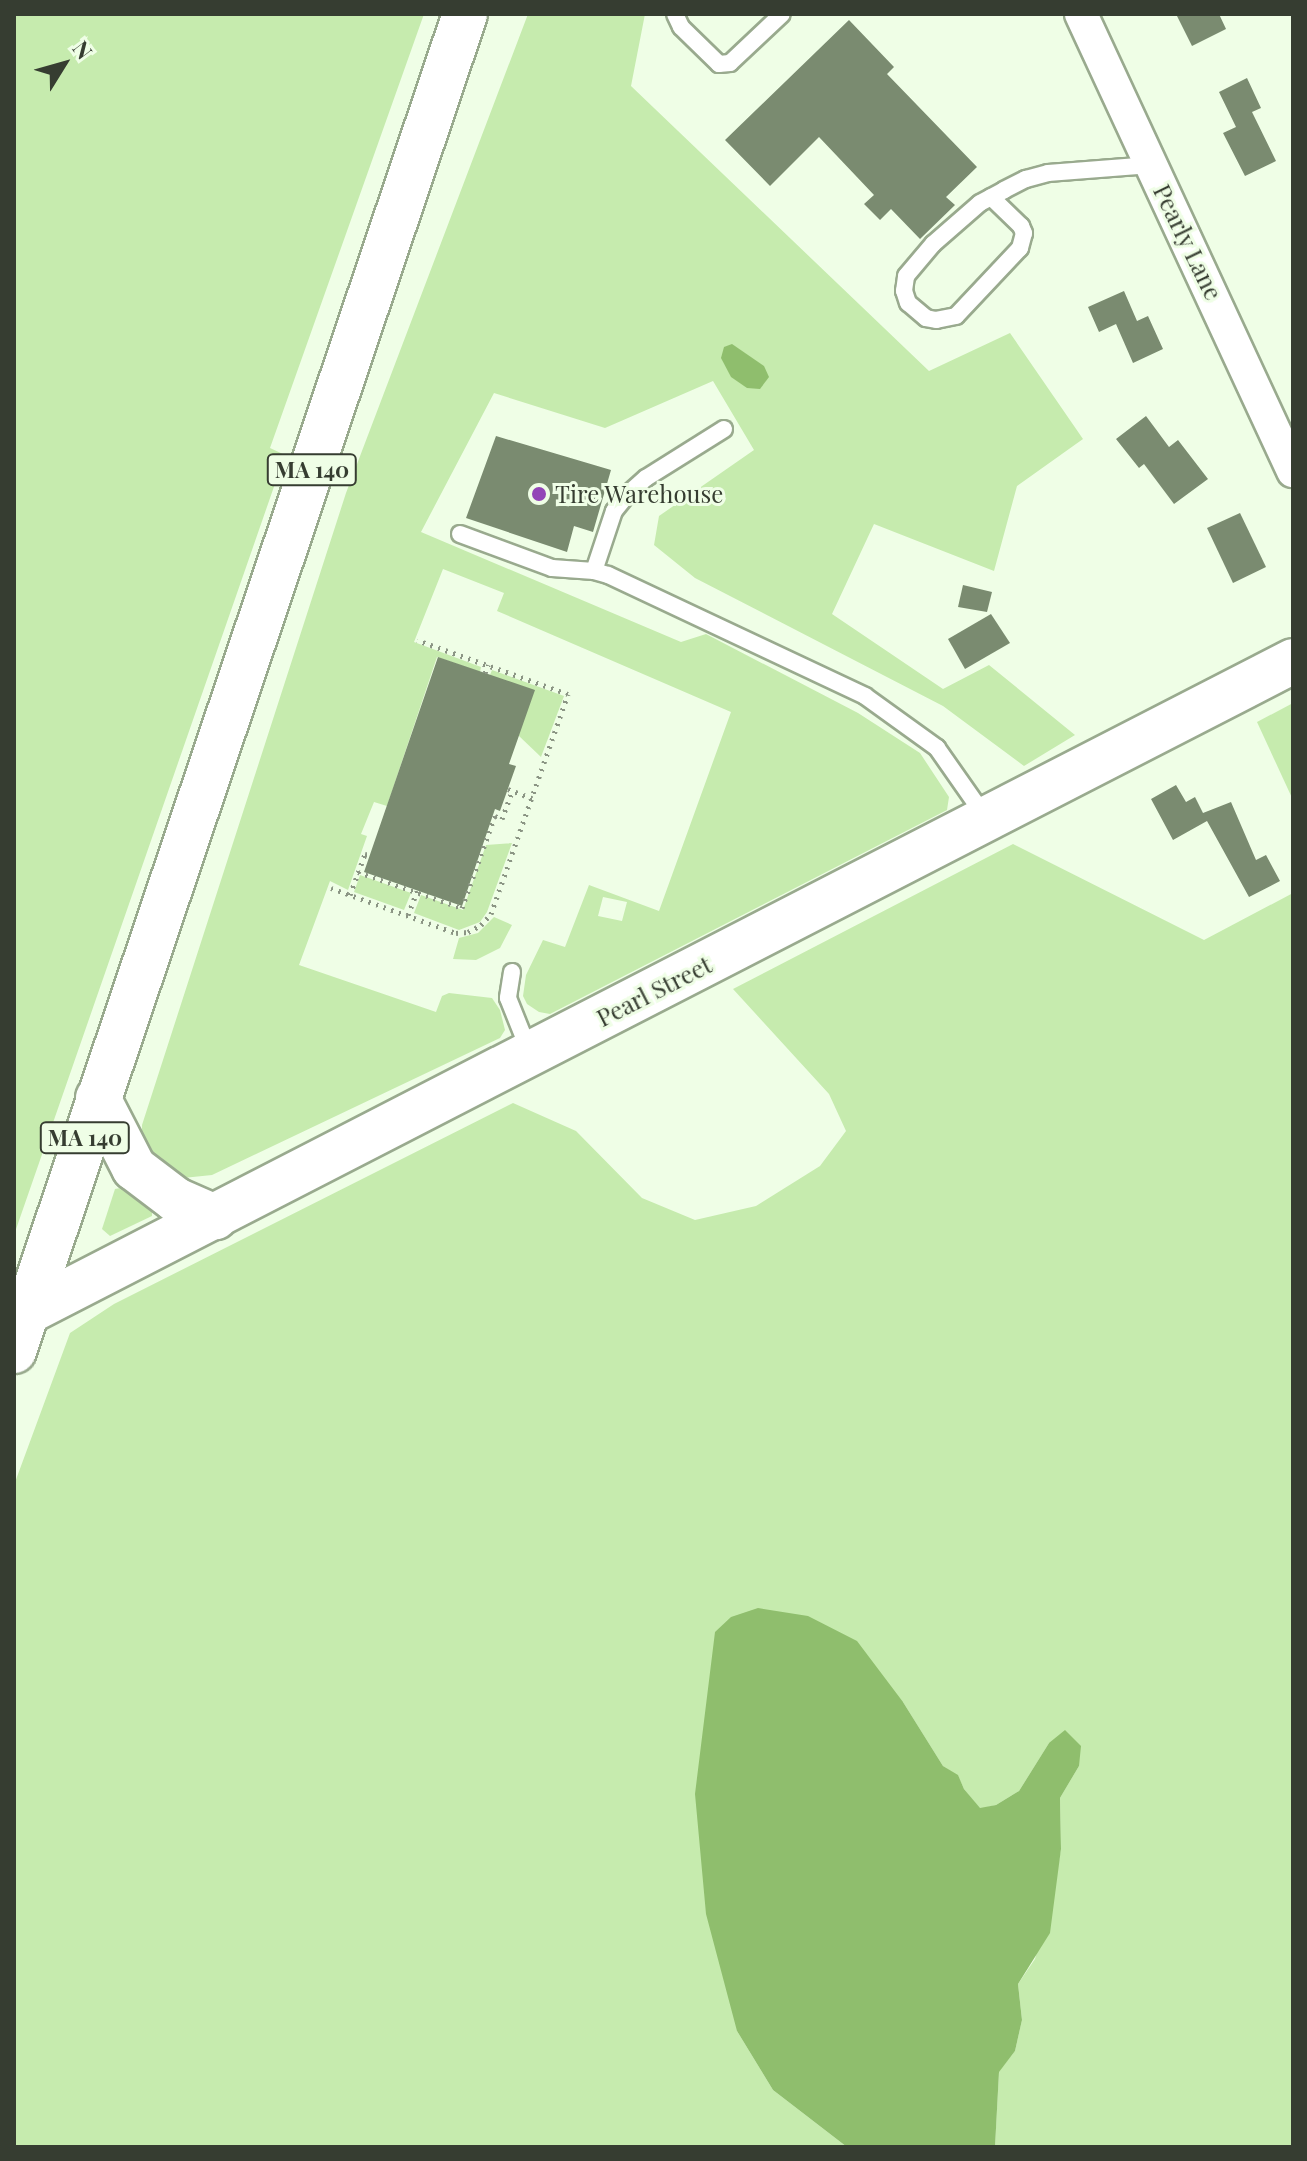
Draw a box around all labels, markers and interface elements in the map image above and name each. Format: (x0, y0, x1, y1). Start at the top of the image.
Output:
north arrow (24, 24, 104, 104)
text: N (66, 34, 100, 65)
street label: Pearly Lane (1148, 179, 1228, 305)
road number: MA 140 (266, 452, 358, 488)
place label: Tire Warehouse (555, 480, 724, 508)
marker: Tire Warehouse (530, 485, 548, 503)
street label: Pearl Street (592, 950, 716, 1032)
road number: MA 140 (39, 1120, 131, 1156)

